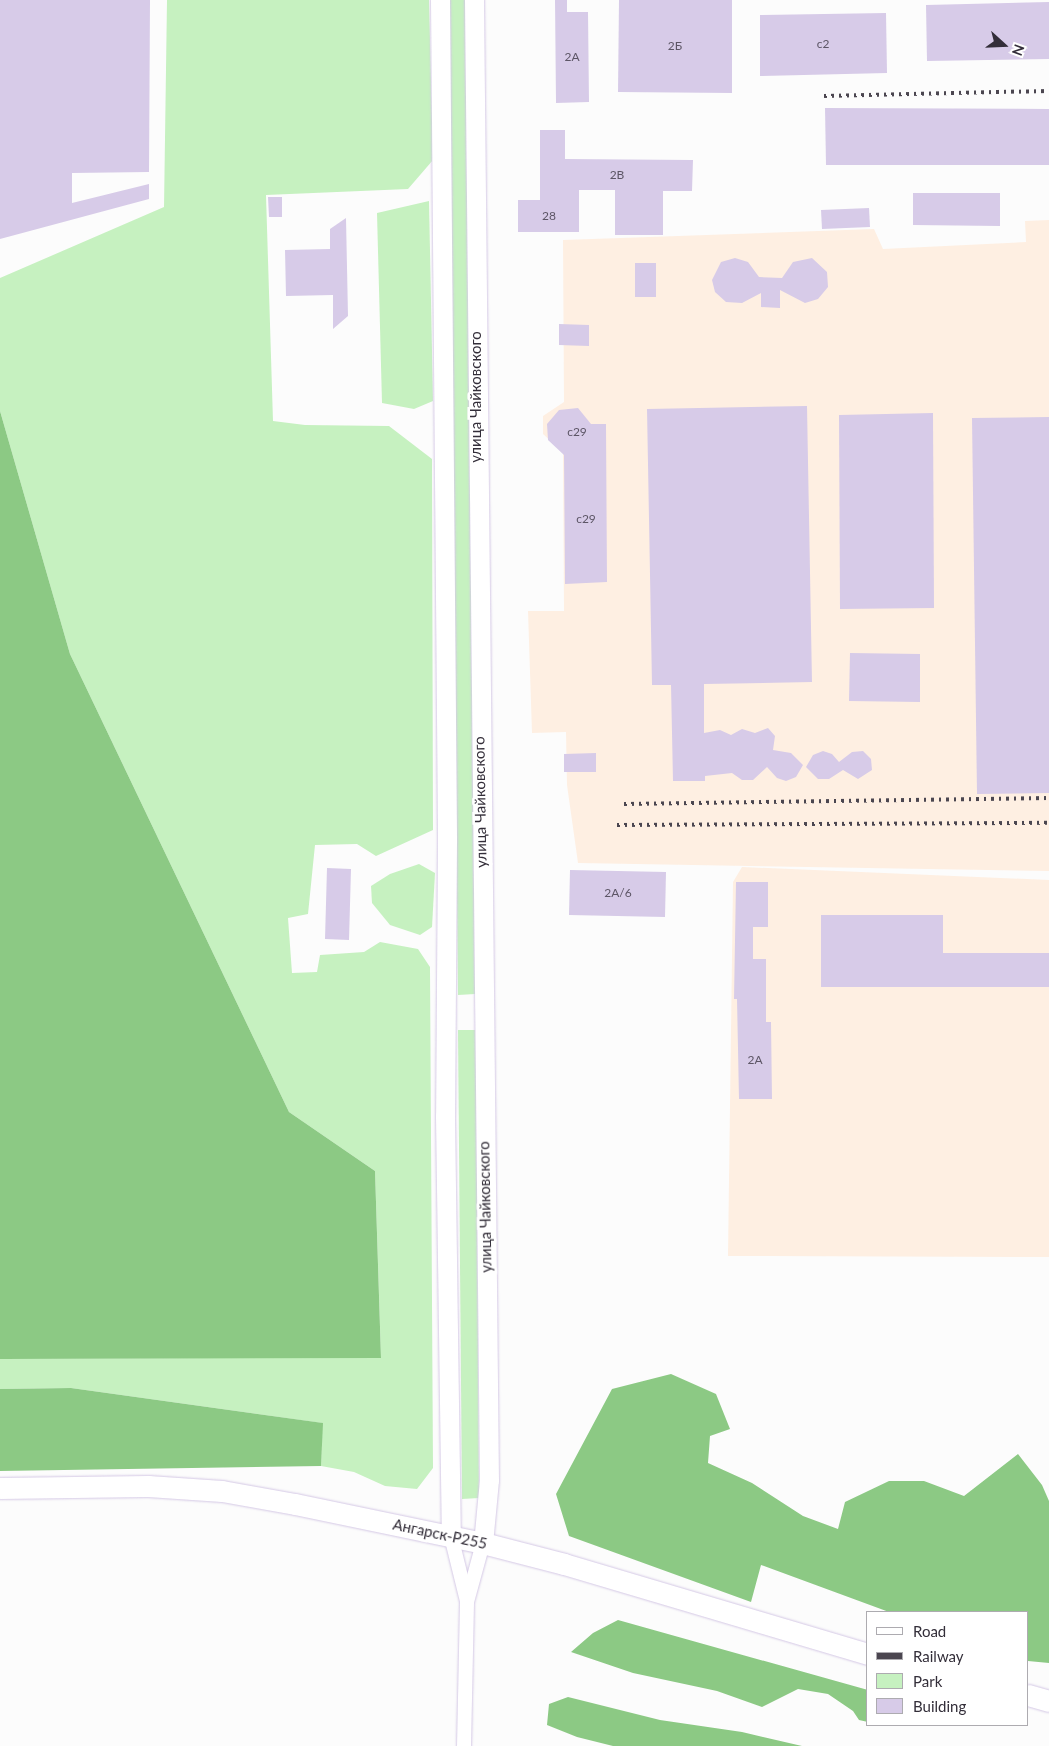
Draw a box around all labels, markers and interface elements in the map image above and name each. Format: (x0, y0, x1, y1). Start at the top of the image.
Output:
north arrow (979, 20, 1029, 70)
house number: с2 (817, 37, 829, 51)
house number: 2Б (668, 39, 682, 53)
text: N (1009, 42, 1028, 58)
house number: 2А (564, 50, 580, 64)
house number: 2В (610, 168, 624, 182)
house number: 28 (542, 209, 556, 223)
street label: улица Чайковского (467, 331, 485, 463)
house number: с29 (567, 425, 587, 439)
house number: с29 (576, 512, 596, 526)
street label: улица Чайковского (470, 736, 490, 868)
house number: 2А/6 (604, 886, 632, 900)
house number: 2А (747, 1053, 763, 1067)
street label: улица Чайковского (475, 1141, 495, 1273)
street label: Ангарск-Р255 (391, 1515, 489, 1553)
legend (866, 1611, 1029, 1726)
text: Road (913, 1622, 946, 1640)
text: Railway (913, 1647, 964, 1665)
text: Park (913, 1672, 942, 1690)
text: Building (913, 1697, 966, 1715)

